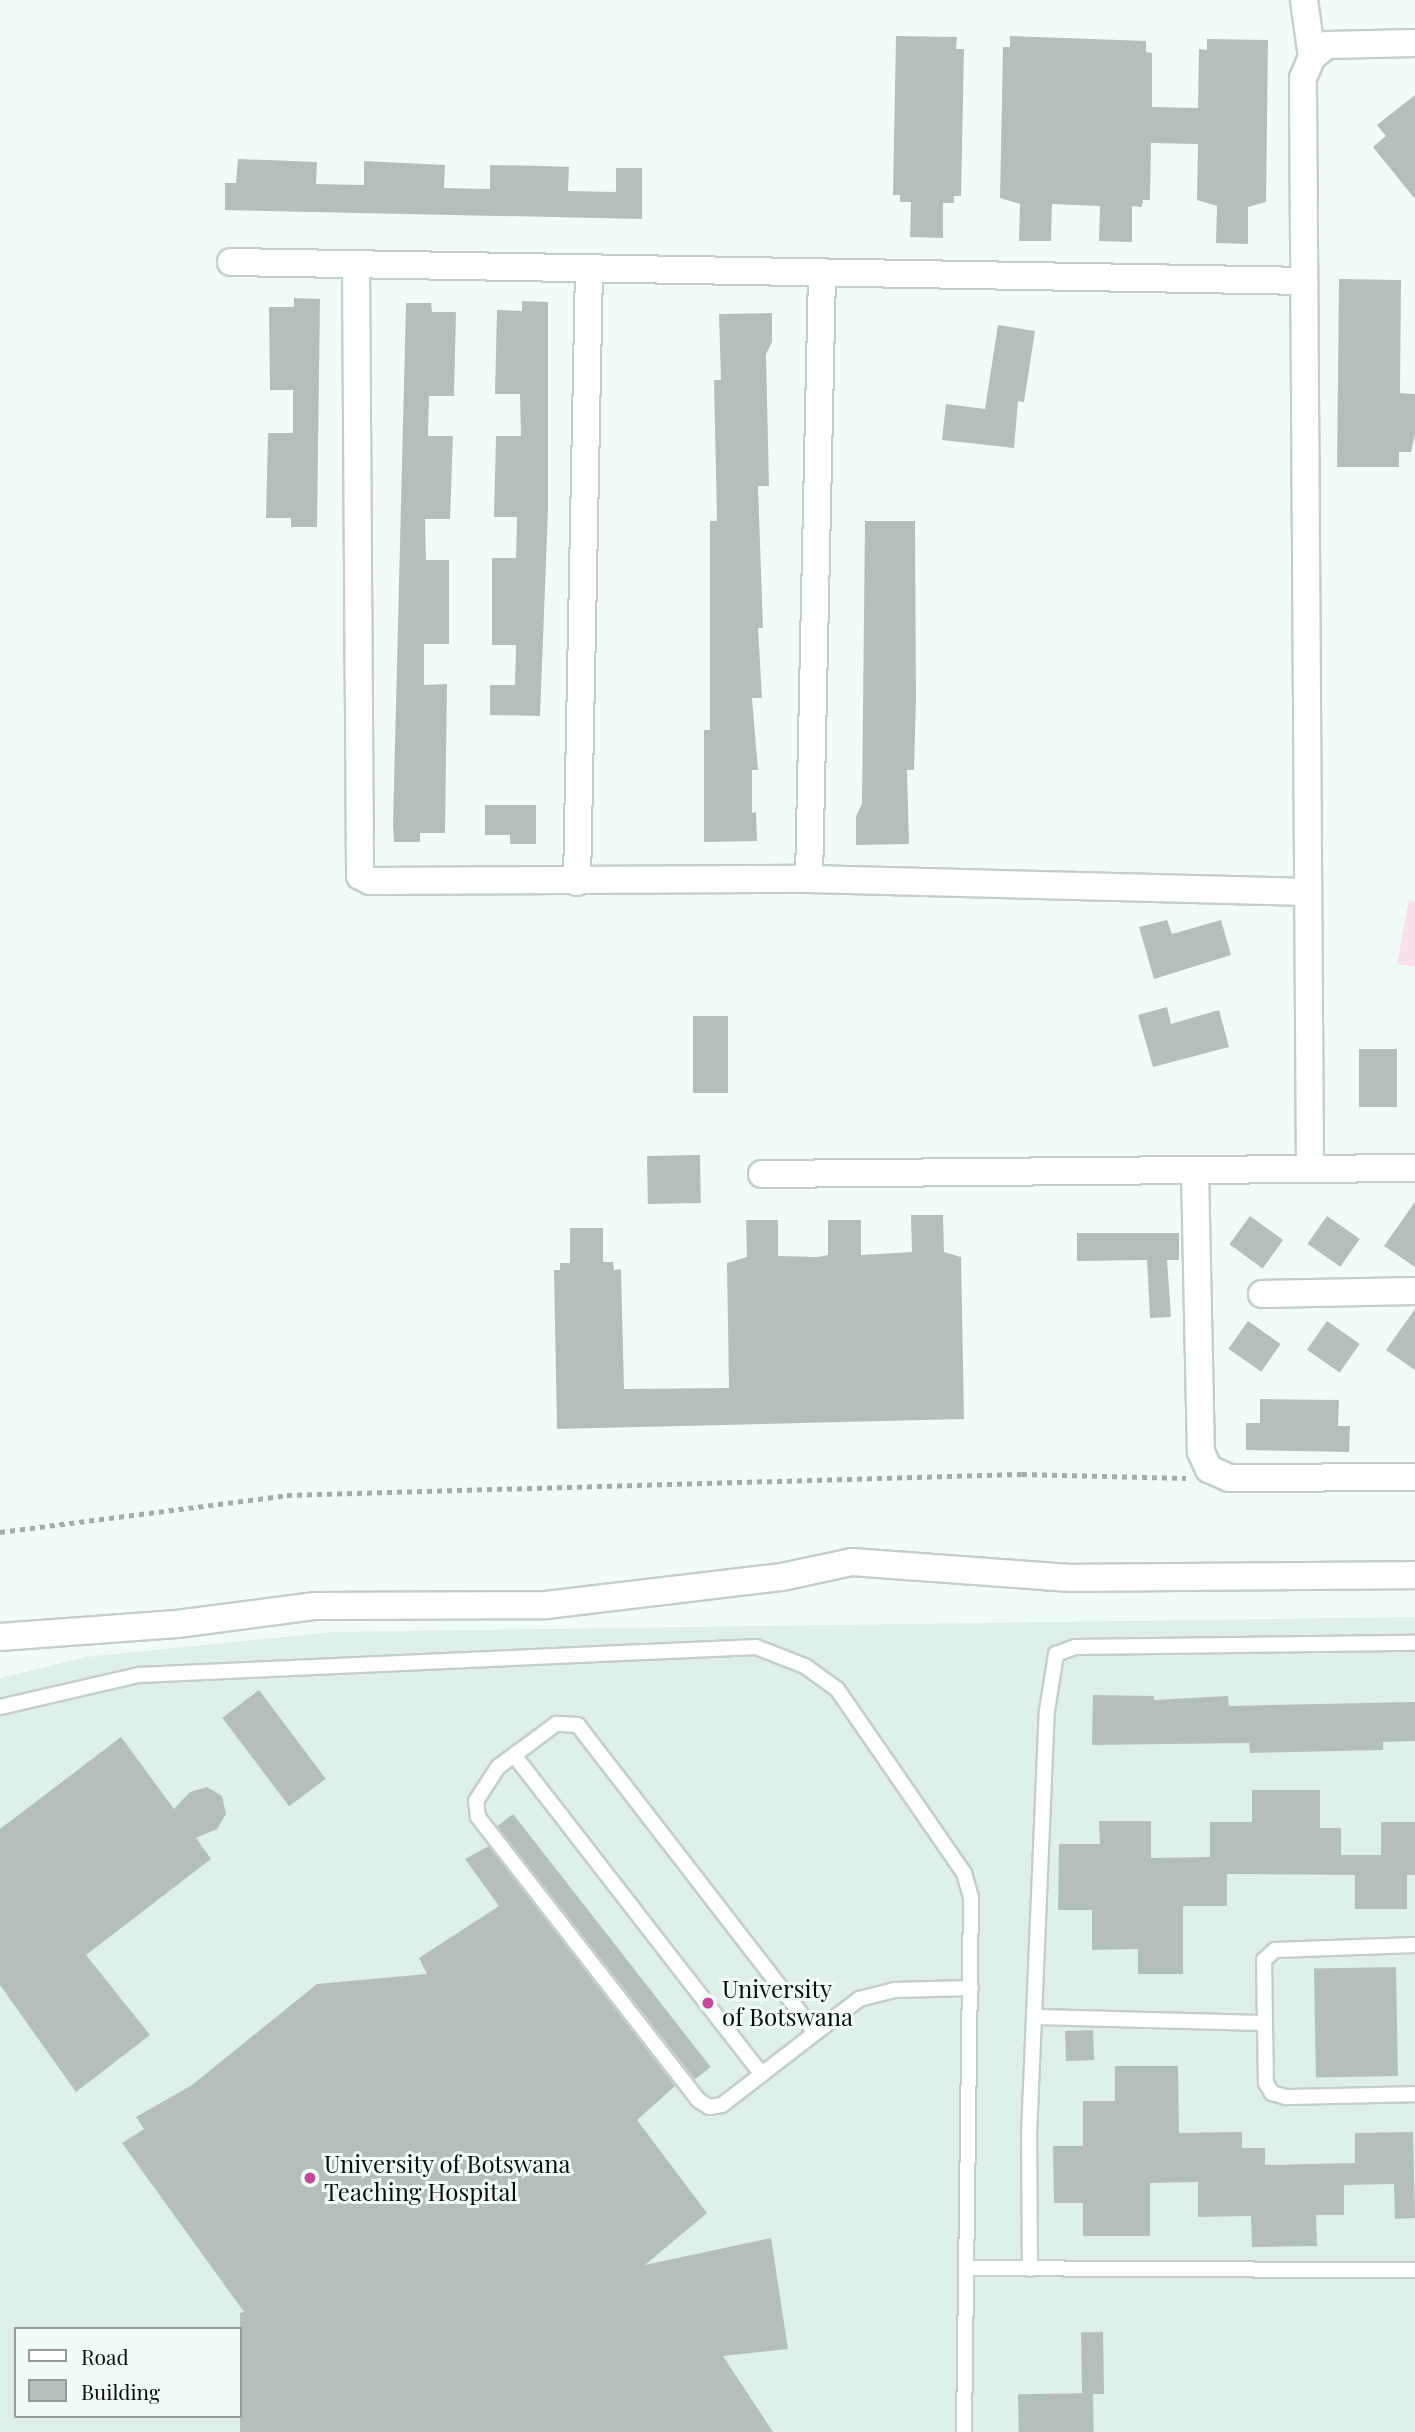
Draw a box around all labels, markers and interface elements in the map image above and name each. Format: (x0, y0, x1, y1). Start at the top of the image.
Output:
place label: University of Botswana (722, 1975, 853, 2031)
marker: University of Botswana (700, 1995, 716, 2011)
place label: University of Botswana Teaching Hospital (324, 2150, 571, 2206)
marker: University of Botswana Teaching Hospital (302, 2170, 318, 2186)
legend (14, 2327, 242, 2418)
text: Road (81, 2342, 129, 2370)
text: Building (81, 2377, 160, 2405)

